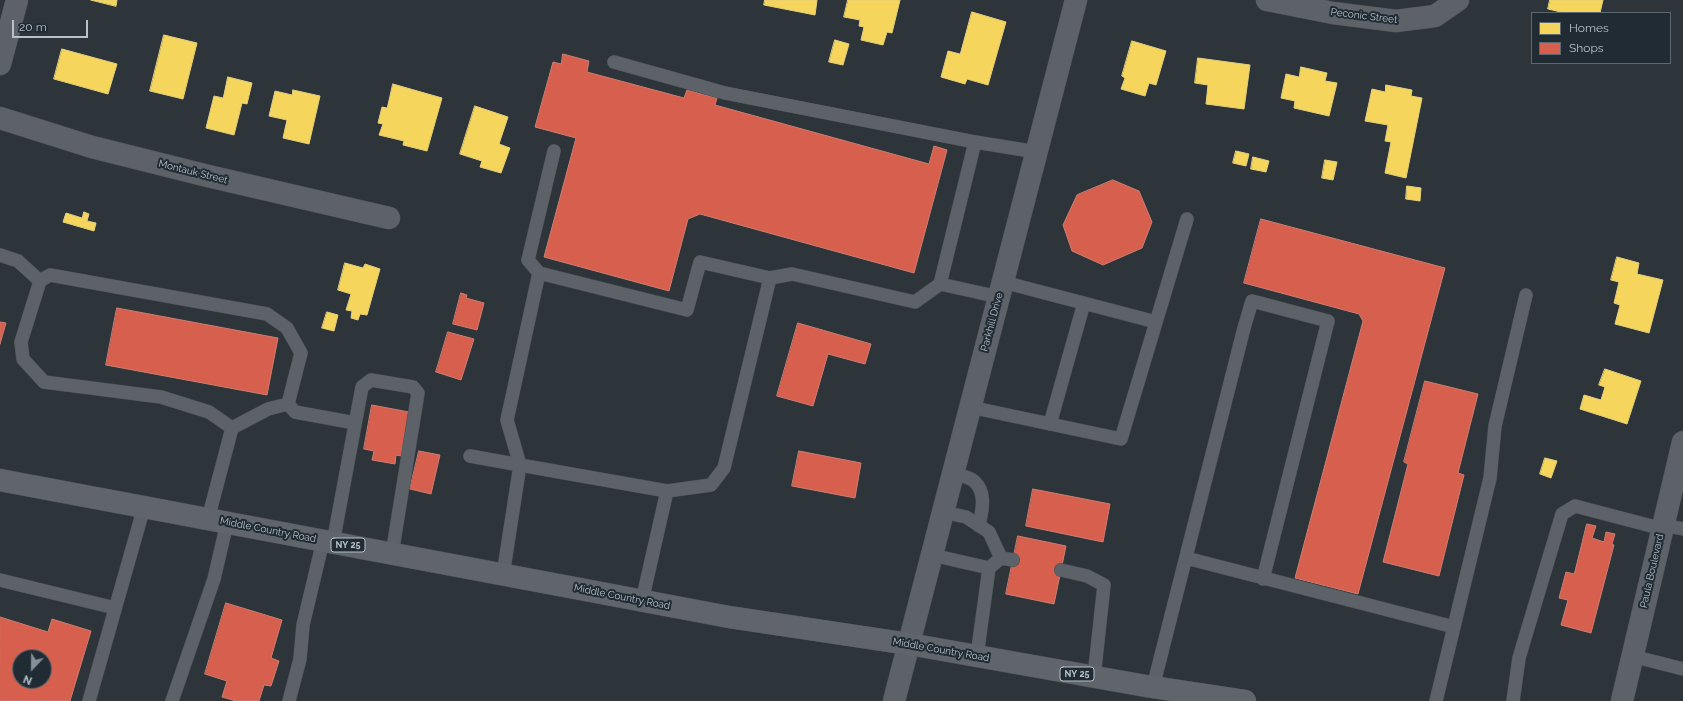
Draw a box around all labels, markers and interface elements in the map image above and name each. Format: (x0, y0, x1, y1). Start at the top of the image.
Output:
street label: Peconic Street (1330, 6, 1398, 26)
scale bar (14, 12, 90, 38)
legend (1531, 12, 1671, 64)
text: 20 m (19, 20, 47, 34)
text: Homes (1569, 21, 1609, 35)
text: Shops (1569, 41, 1604, 55)
street label: Montauk Street (157, 158, 229, 186)
street label: Parkhill Drive (978, 291, 1006, 353)
street label: Middle Country Road (219, 515, 317, 545)
street label: Paula Boulevard (1638, 533, 1666, 609)
road number: NY 25 (331, 538, 365, 552)
street label: Middle Country Road (573, 582, 671, 612)
street label: Middle Country Road (892, 636, 990, 664)
north arrow (12, 649, 52, 689)
road number: NY 25 (1060, 667, 1094, 681)
text: N (21, 672, 34, 687)

